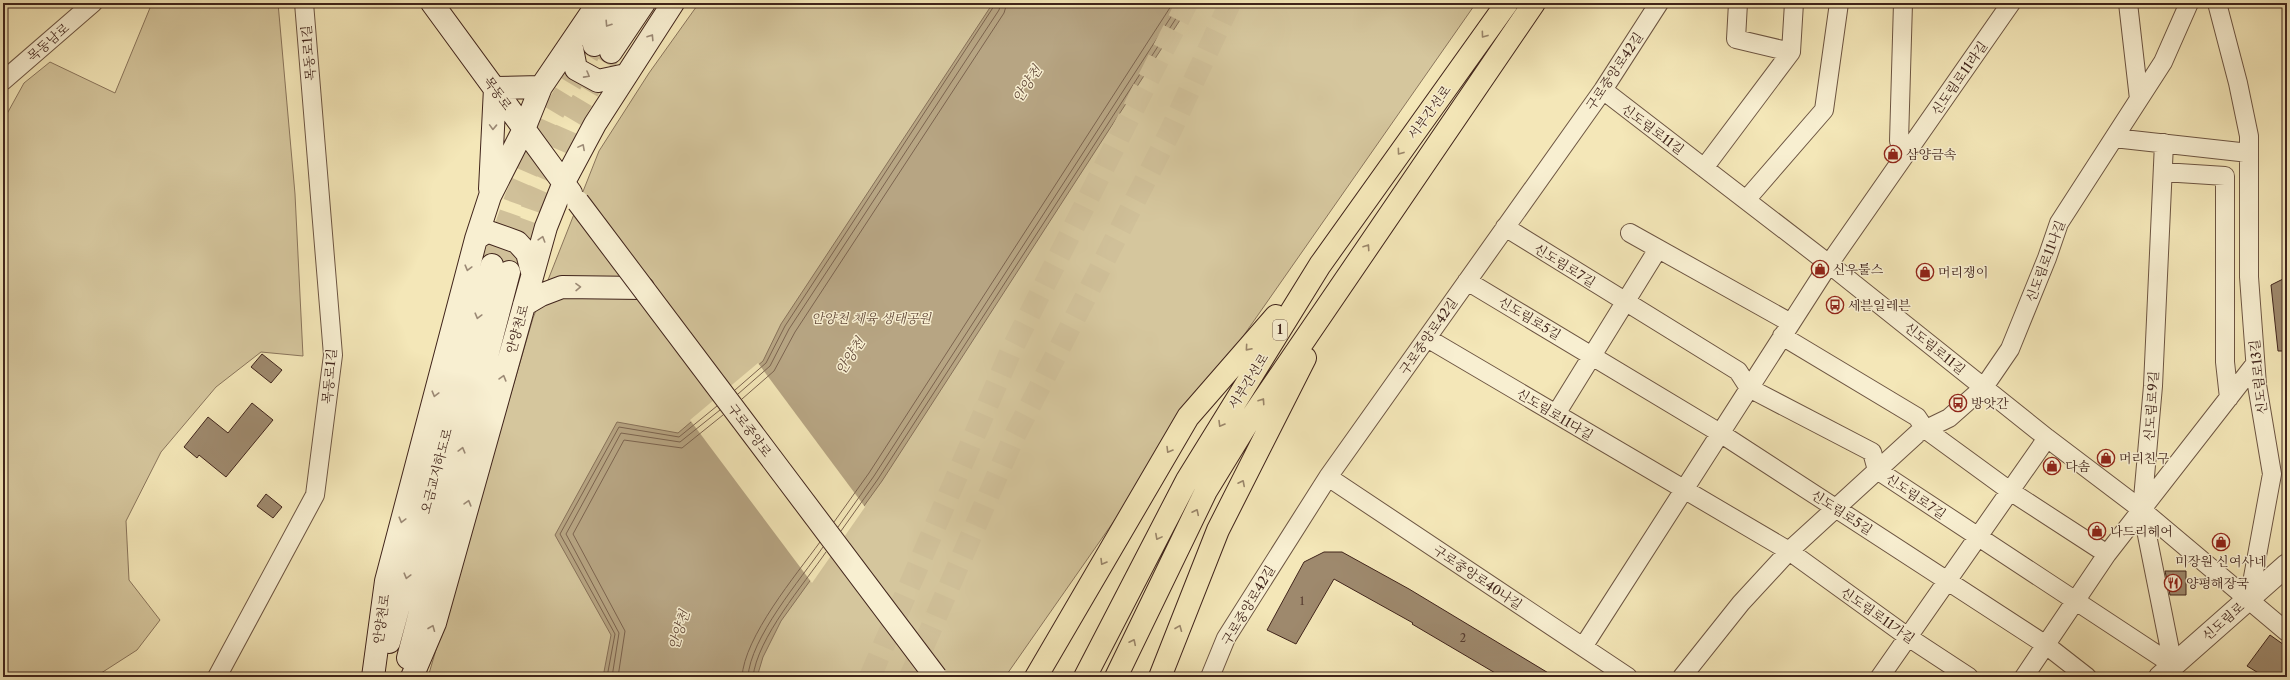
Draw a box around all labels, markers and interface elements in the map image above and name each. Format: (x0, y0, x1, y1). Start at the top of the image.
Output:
street label: 목동남로 (24, 19, 73, 65)
one-way arrow (605, 20, 613, 27)
street label: 목동로1길 (298, 25, 318, 81)
street label: 구로중앙로42길 (1582, 29, 1646, 113)
one-way arrow (1482, 30, 1489, 37)
one-way arrow (646, 34, 654, 41)
street label: 신도림로11라길 (1928, 38, 1990, 118)
water label: 안양천 (1008, 61, 1046, 106)
one-way arrow (583, 70, 590, 77)
street label: 목동로 (480, 73, 516, 113)
street label: 서부간선로 (1404, 82, 1454, 142)
street label: 신도림로11길 (1619, 100, 1687, 158)
one-way arrow (489, 124, 497, 130)
one-way arrow (578, 144, 585, 152)
shop icon: 삼양금속 (1883, 144, 1903, 164)
place label: 삼양금속 (1906, 146, 1957, 162)
one-way arrow (1398, 148, 1405, 155)
street label: 신도림로11나길 (2022, 218, 2068, 304)
one-way arrow (537, 236, 546, 243)
street label: 신도림로7길 (1531, 240, 1599, 290)
one-way arrow (1362, 245, 1369, 252)
shop icon: 신우툴스 (1810, 259, 1830, 279)
place label: 신우툴스 (1833, 261, 1884, 277)
shop icon: 머리쟁이 (1915, 262, 1935, 282)
place label: 머리쟁이 (1938, 264, 1988, 280)
one-way arrow (464, 265, 473, 272)
one-way arrow (575, 283, 581, 291)
street label: 신도림로5길 (1496, 293, 1564, 343)
street label: 구로중앙로42길 (1396, 294, 1460, 378)
bus stop icon: 세븐일레븐 (1825, 295, 1845, 315)
place label: 세븐일레븐 (1848, 297, 1911, 313)
street label: 안양천로 (502, 302, 532, 355)
park label: 안양천 체육 생태공원 (811, 310, 933, 326)
one-way arrow (474, 312, 483, 319)
street label: 신도림로11길 (1901, 319, 1969, 377)
road number: 1 (1273, 320, 1287, 340)
water label: 안양천 (831, 333, 869, 378)
street label: 신도림로13길 (2246, 339, 2270, 415)
one-way arrow (1246, 343, 1253, 350)
street label: 목동로1길 (319, 348, 339, 404)
street label: 서부간선로 (1225, 350, 1272, 412)
street label: 신도림로9길 (2141, 370, 2161, 442)
one-way arrow (498, 375, 507, 382)
street label: 신도림로11다길 (1514, 385, 1596, 443)
one-way arrow (431, 390, 440, 397)
bus stop icon: 방앗간 (1948, 393, 1968, 413)
place label: 방앗간 (1971, 395, 2009, 411)
one-way arrow (1257, 398, 1265, 405)
street label: 구로중앙로 (725, 400, 776, 460)
one-way arrow (1219, 420, 1226, 427)
street label: 오금교지하도로 (417, 426, 455, 516)
one-way arrow (458, 446, 466, 453)
one-way arrow (1166, 446, 1173, 453)
shop icon: 머리친구 (2096, 448, 2116, 468)
place label: 머리친구 (2119, 450, 2170, 466)
shop icon: 다솜 (2042, 456, 2062, 476)
place label: 다솜 (2065, 458, 2091, 474)
street label: 신도림로7길 (1883, 470, 1949, 522)
one-way arrow (1237, 480, 1245, 487)
street label: 신도림로5길 (1808, 486, 1876, 538)
one-way arrow (463, 500, 472, 507)
one-way arrow (1191, 509, 1199, 517)
one-way arrow (398, 516, 407, 523)
shop icon: 나드리헤어 (2087, 521, 2107, 541)
place label: 나드리헤어 (2110, 523, 2173, 539)
shop icon: 미장원 신여사네 (2211, 532, 2231, 552)
one-way arrow (1155, 533, 1162, 541)
street label: 구로중앙로40나길 (1431, 541, 1525, 613)
place label: 미장원 신여사네 (2175, 553, 2267, 569)
one-way arrow (1100, 558, 1107, 565)
street label: 구로중앙로42길 (1218, 562, 1278, 648)
one-way arrow (403, 572, 412, 579)
restaurant icon: 양평해장국 (2163, 573, 2183, 593)
place label: 양평해장국 (2186, 575, 2249, 591)
street label: 신도림로11가길 (1838, 584, 1918, 646)
street label: 안양천로 (370, 593, 392, 645)
house number: 1 (1300, 594, 1305, 608)
street label: 신도림로 (2199, 598, 2248, 644)
water label: 안양천 (664, 607, 694, 652)
one-way arrow (1175, 624, 1183, 631)
one-way arrow (428, 625, 436, 632)
house number: 2 (1460, 631, 1466, 645)
one-way arrow (1128, 639, 1136, 646)

